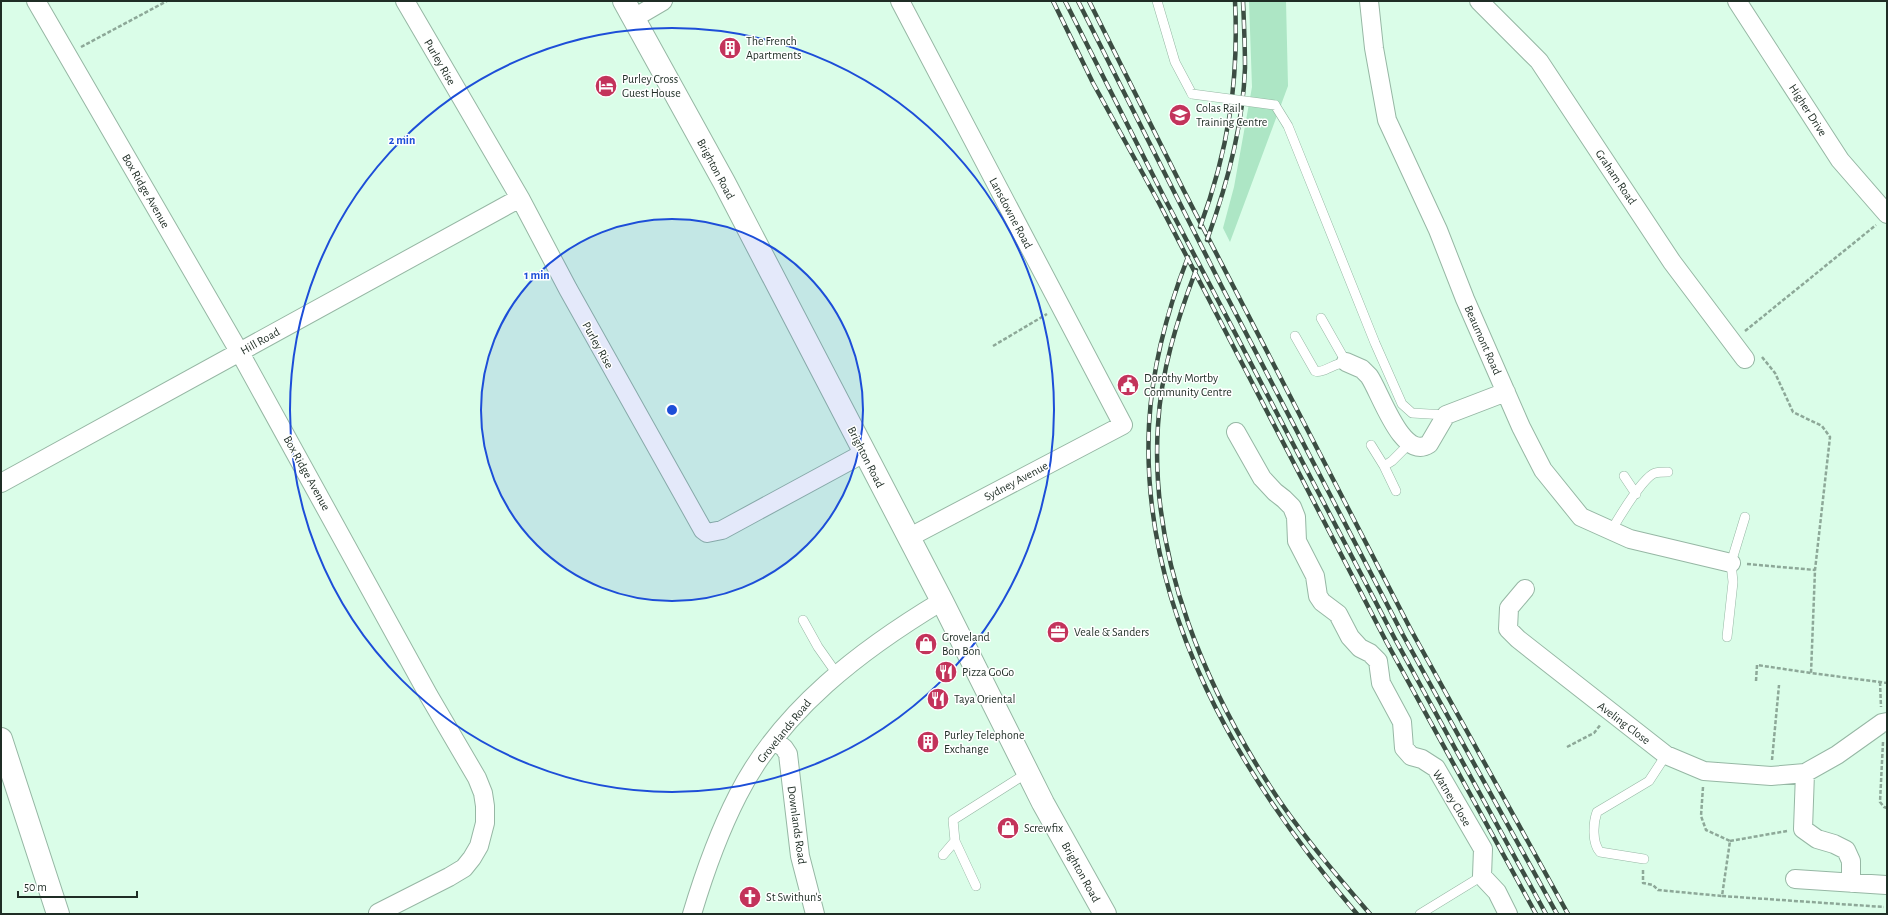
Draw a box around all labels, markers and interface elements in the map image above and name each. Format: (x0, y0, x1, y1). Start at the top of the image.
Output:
building icon: The French Apartments (717, 35, 743, 61)
place label: The French Apartments (746, 35, 802, 61)
street label: Purley Rise (421, 37, 458, 88)
hotel icon: Purley Cross Guest House (593, 73, 619, 99)
place label: Purley Cross Guest House (622, 73, 681, 99)
street label: Higher Drive (1787, 82, 1829, 138)
school or university icon: Colas Rail Training Centre (1167, 102, 1193, 128)
place label: Colas Rail Training Centre (1196, 102, 1267, 128)
text: 2 min (389, 134, 415, 146)
street label: Brighton Road (695, 137, 737, 201)
street label: Graham Road (1593, 147, 1639, 207)
street label: Box Ridge Avenue (120, 152, 172, 230)
street label: Lansdowne Road (987, 175, 1035, 251)
text: 1 min (524, 269, 550, 281)
street label: Beaumont Road (1462, 303, 1504, 377)
street label: Purley Rise (579, 320, 616, 371)
street label: Hill Road (238, 325, 282, 357)
public building icon: Dorothy Mortby Community Centre (1115, 372, 1141, 398)
place label: Dorothy Mortby Community Centre (1144, 372, 1232, 399)
centre of rings (665, 403, 679, 417)
street label: Brighton Road (846, 425, 886, 489)
street label: Box Ridge Avenue (282, 434, 332, 512)
street label: Sydney Avenue (982, 459, 1050, 504)
office icon: Veale & Sanders (1045, 619, 1071, 645)
place label: Veale & Sanders (1074, 626, 1149, 638)
shop icon: Groveland Bon Bon (913, 631, 939, 657)
place label: Groveland Bon Bon (942, 631, 990, 657)
restaurant icon: Pizza GoGo (933, 659, 959, 685)
place label: Pizza GoGo (962, 666, 1014, 678)
restaurant icon: Taya Oriental (925, 686, 951, 712)
place label: Taya Oriental (954, 693, 1015, 706)
street label: Grovelands Road (755, 697, 813, 765)
street label: Aveling Close (1596, 700, 1652, 746)
building icon: Purley Telephone Exchange (915, 729, 941, 755)
place label: Purley Telephone Exchange (944, 729, 1025, 755)
street label: Watney Close (1430, 768, 1473, 829)
street label: Downlands Road (786, 785, 808, 865)
shop icon: Screwfix (995, 815, 1021, 841)
place label: Screwfix (1024, 822, 1063, 834)
street label: Brighton Road (1060, 840, 1102, 904)
scale bar (18, 873, 137, 899)
text: 50 m (24, 881, 47, 893)
church icon: St Swithun's (737, 884, 763, 910)
place label: St Swithun's (766, 891, 822, 903)

